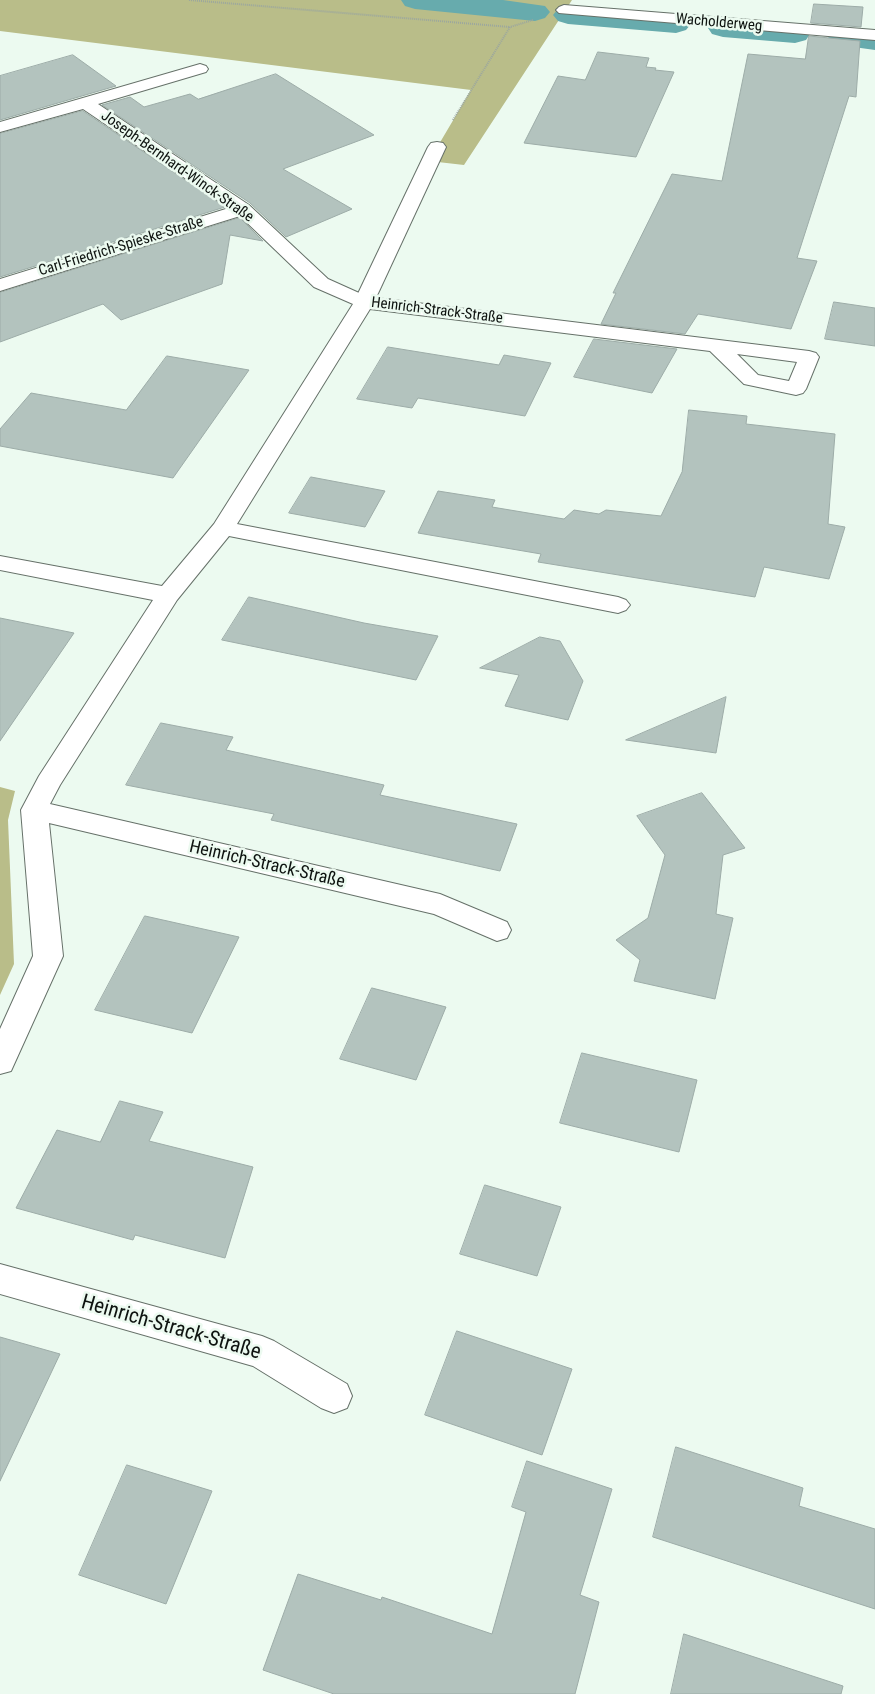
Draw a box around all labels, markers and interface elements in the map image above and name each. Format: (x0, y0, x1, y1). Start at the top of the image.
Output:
street label: Wacholderweg (675, 10, 763, 36)
street label: Joseph-Bernhard-Winck-Straße (97, 107, 257, 227)
street label: Carl-Friedrich-Spieske-Straße (36, 213, 206, 281)
street label: Heinrich-Strack-Straße (370, 294, 504, 328)
street label: Heinrich-Strack-Straße (187, 837, 347, 893)
street label: Heinrich-Strack-Straße (78, 1290, 264, 1366)

